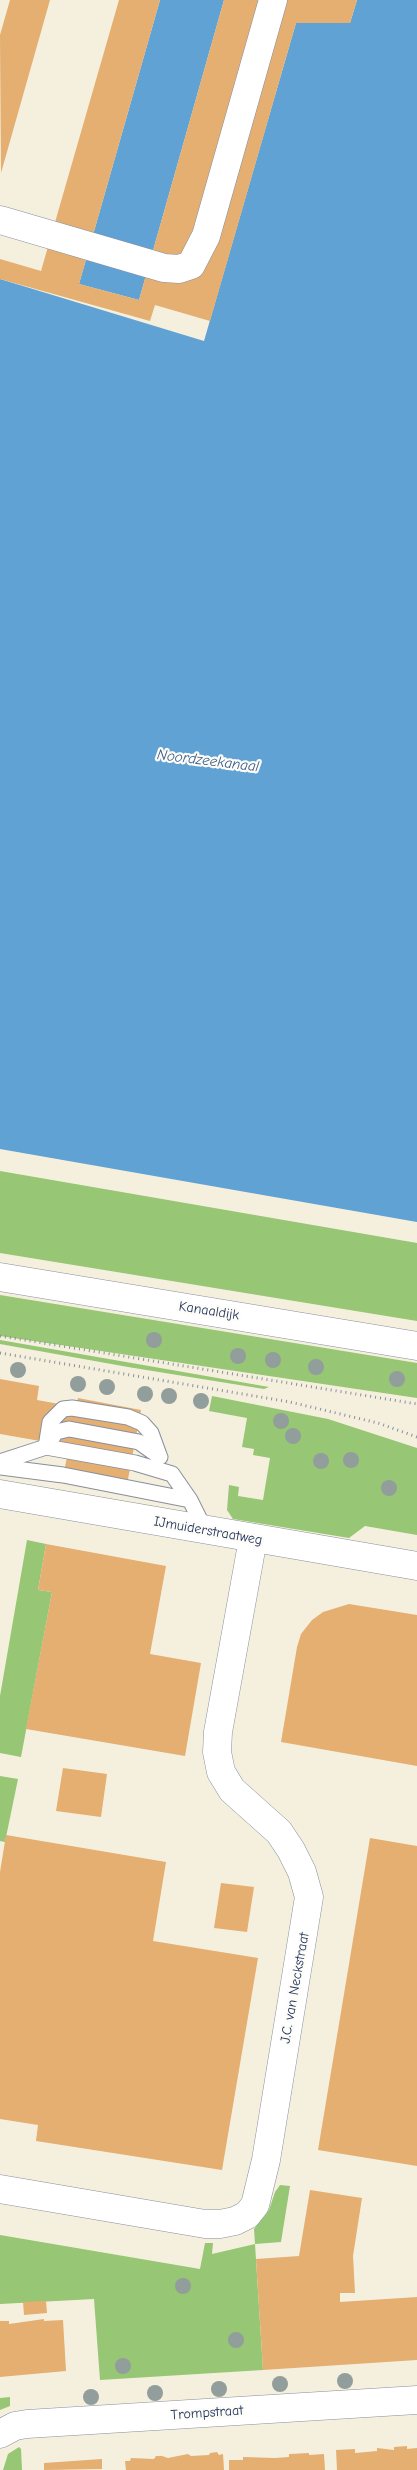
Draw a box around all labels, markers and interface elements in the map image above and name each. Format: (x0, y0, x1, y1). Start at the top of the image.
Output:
water label: Noordzeekanaal (156, 746, 260, 776)
street label: Kanaaldijk (178, 1298, 240, 1324)
street label: IJmuiderstraatweg (152, 1513, 264, 1549)
street label: J.C. van Neckstraat (277, 1931, 313, 2045)
street label: Trompstraat (170, 2402, 244, 2424)

